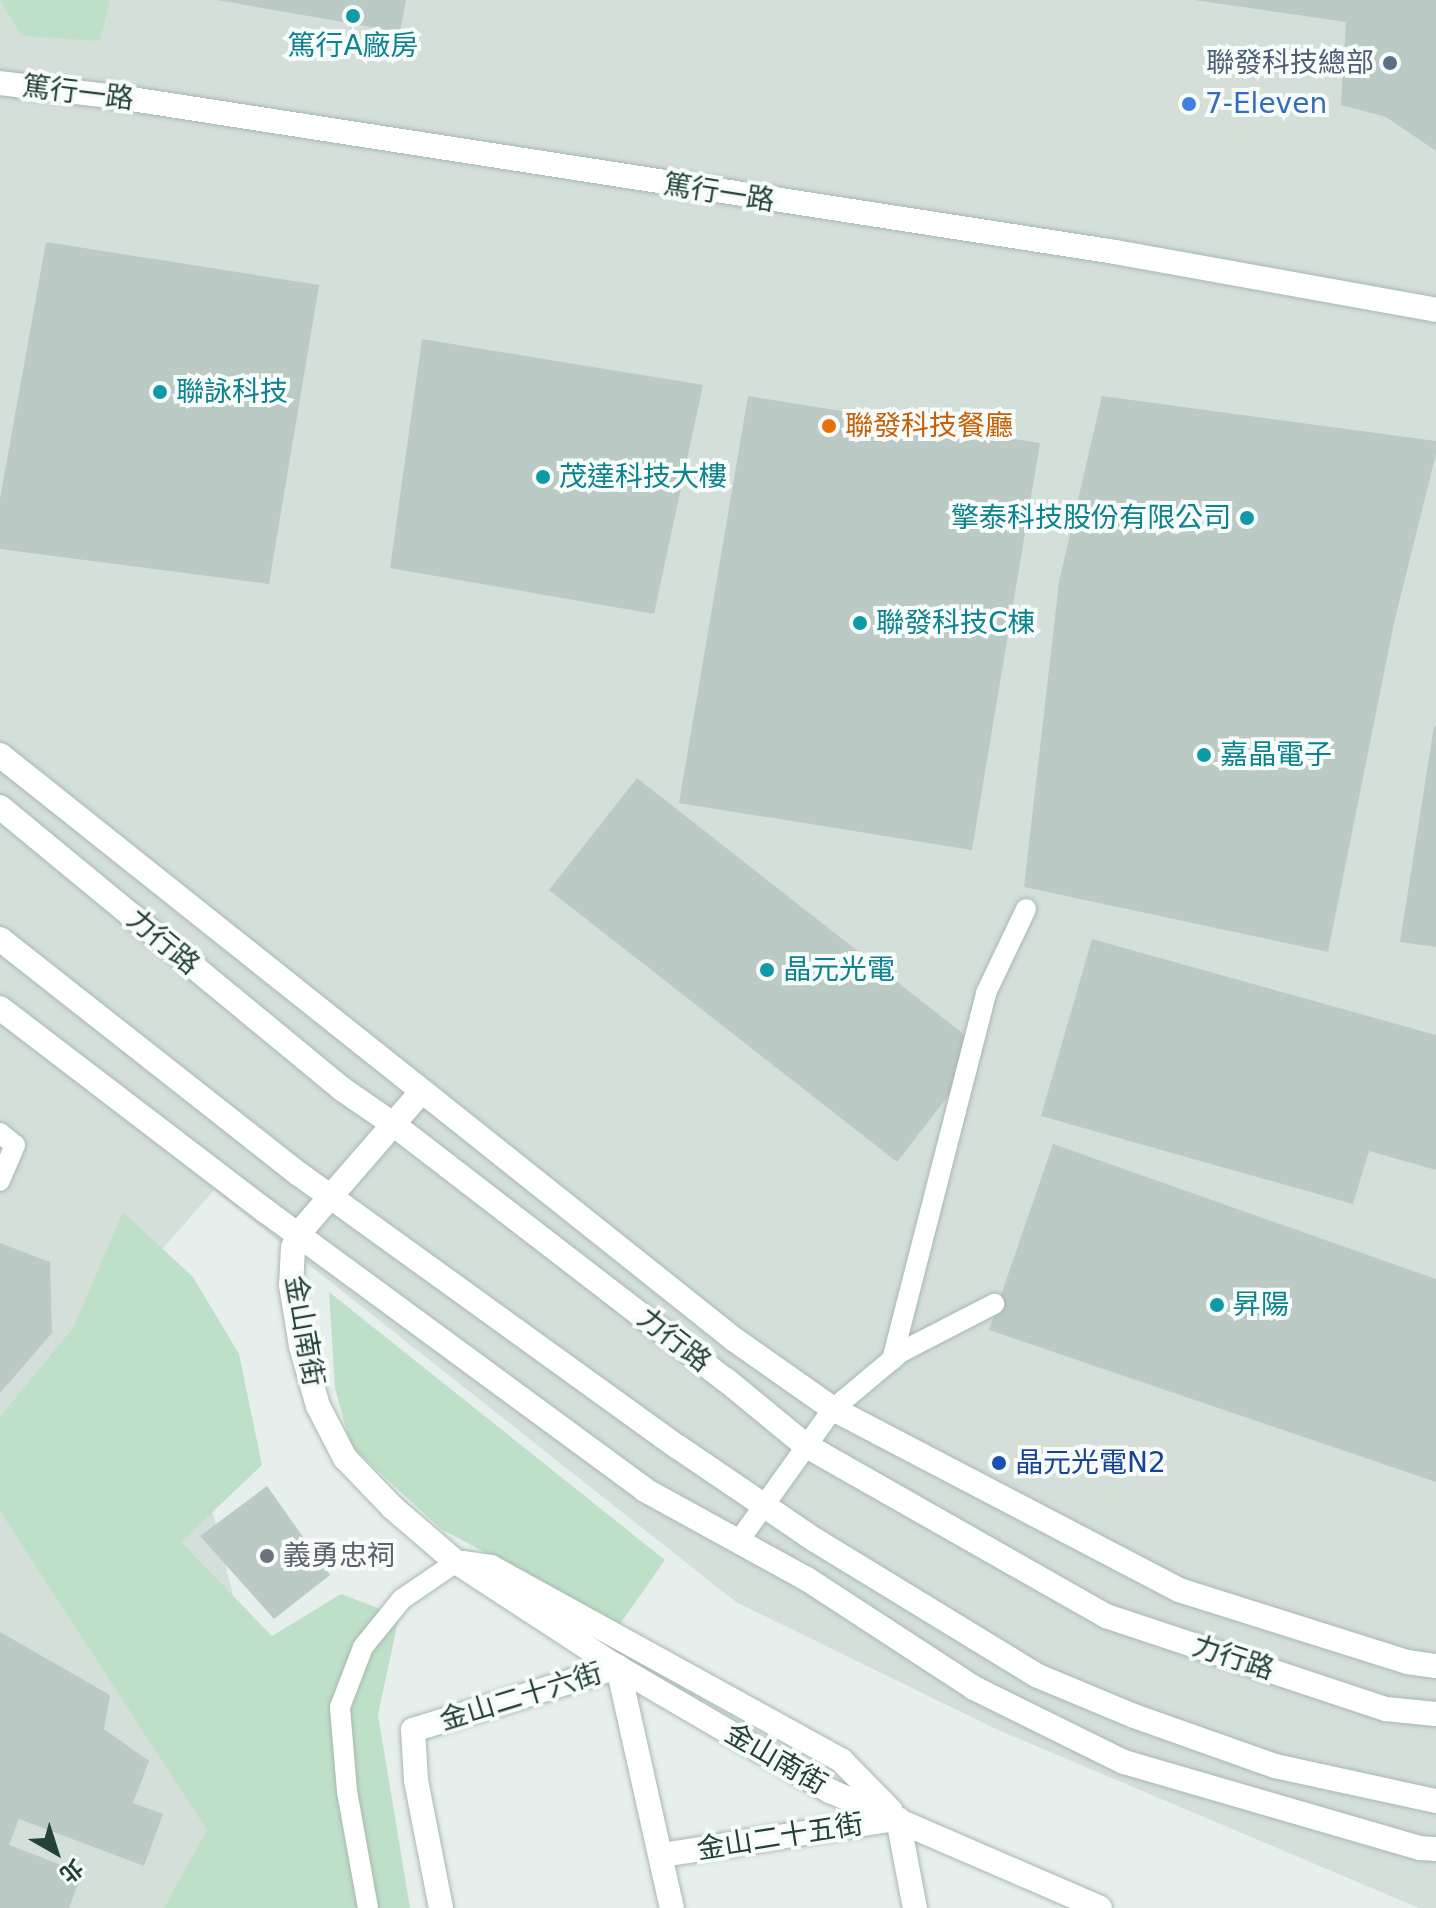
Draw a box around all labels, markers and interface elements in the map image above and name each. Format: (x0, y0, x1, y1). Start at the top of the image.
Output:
marker: 篤行A廠房 (344, 7, 362, 25)
place label: 篤行A廠房 (287, 29, 419, 63)
place label: 聯發科技總部 (1206, 46, 1374, 80)
marker: 聯發科技總部 (1381, 54, 1399, 72)
street label: 篤行一路 (20, 70, 136, 116)
place label: 7-Eleven (1205, 87, 1327, 121)
marker: 7-Eleven (1180, 95, 1198, 113)
street label: 篤行一路 (661, 168, 777, 218)
place label: 聯詠科技 (176, 375, 288, 409)
marker: 聯詠科技 (151, 383, 169, 401)
place label: 聯發科技餐廳 (845, 409, 1013, 443)
marker: 聯發科技餐廳 (820, 417, 838, 435)
place label: 茂達科技大樓 (559, 460, 727, 494)
marker: 茂達科技大樓 (534, 468, 552, 486)
place label: 擎泰科技股份有限公司 (951, 501, 1231, 535)
marker: 擎泰科技股份有限公司 (1238, 509, 1256, 527)
place label: 聯發科技C棟 (876, 606, 1036, 640)
marker: 聯發科技C棟 (851, 614, 869, 632)
place label: 嘉晶電子 (1220, 738, 1332, 772)
marker: 嘉晶電子 (1195, 746, 1213, 764)
street label: 力行路 (120, 902, 206, 982)
place label: 晶元光電 (783, 953, 895, 987)
marker: 晶元光電 (758, 961, 776, 979)
street label: 金山南街 (278, 1273, 330, 1389)
place label: 昇陽 (1233, 1288, 1289, 1322)
marker: 昇陽 (1208, 1296, 1226, 1314)
street label: 力行路 (631, 1301, 717, 1379)
place label: 晶元光電N2 (1015, 1446, 1166, 1480)
marker: 晶元光電N2 (990, 1454, 1008, 1472)
place label: 義勇忠祠 (283, 1539, 395, 1573)
marker: 義勇忠祠 (258, 1547, 276, 1565)
street label: 力行路 (1188, 1629, 1278, 1687)
street label: 金山二十六街 (436, 1656, 606, 1738)
street label: 金山南街 (719, 1716, 833, 1802)
street label: 金山二十五街 (694, 1807, 866, 1867)
north arrow (16, 1812, 96, 1892)
text: 北 (55, 1854, 88, 1888)

